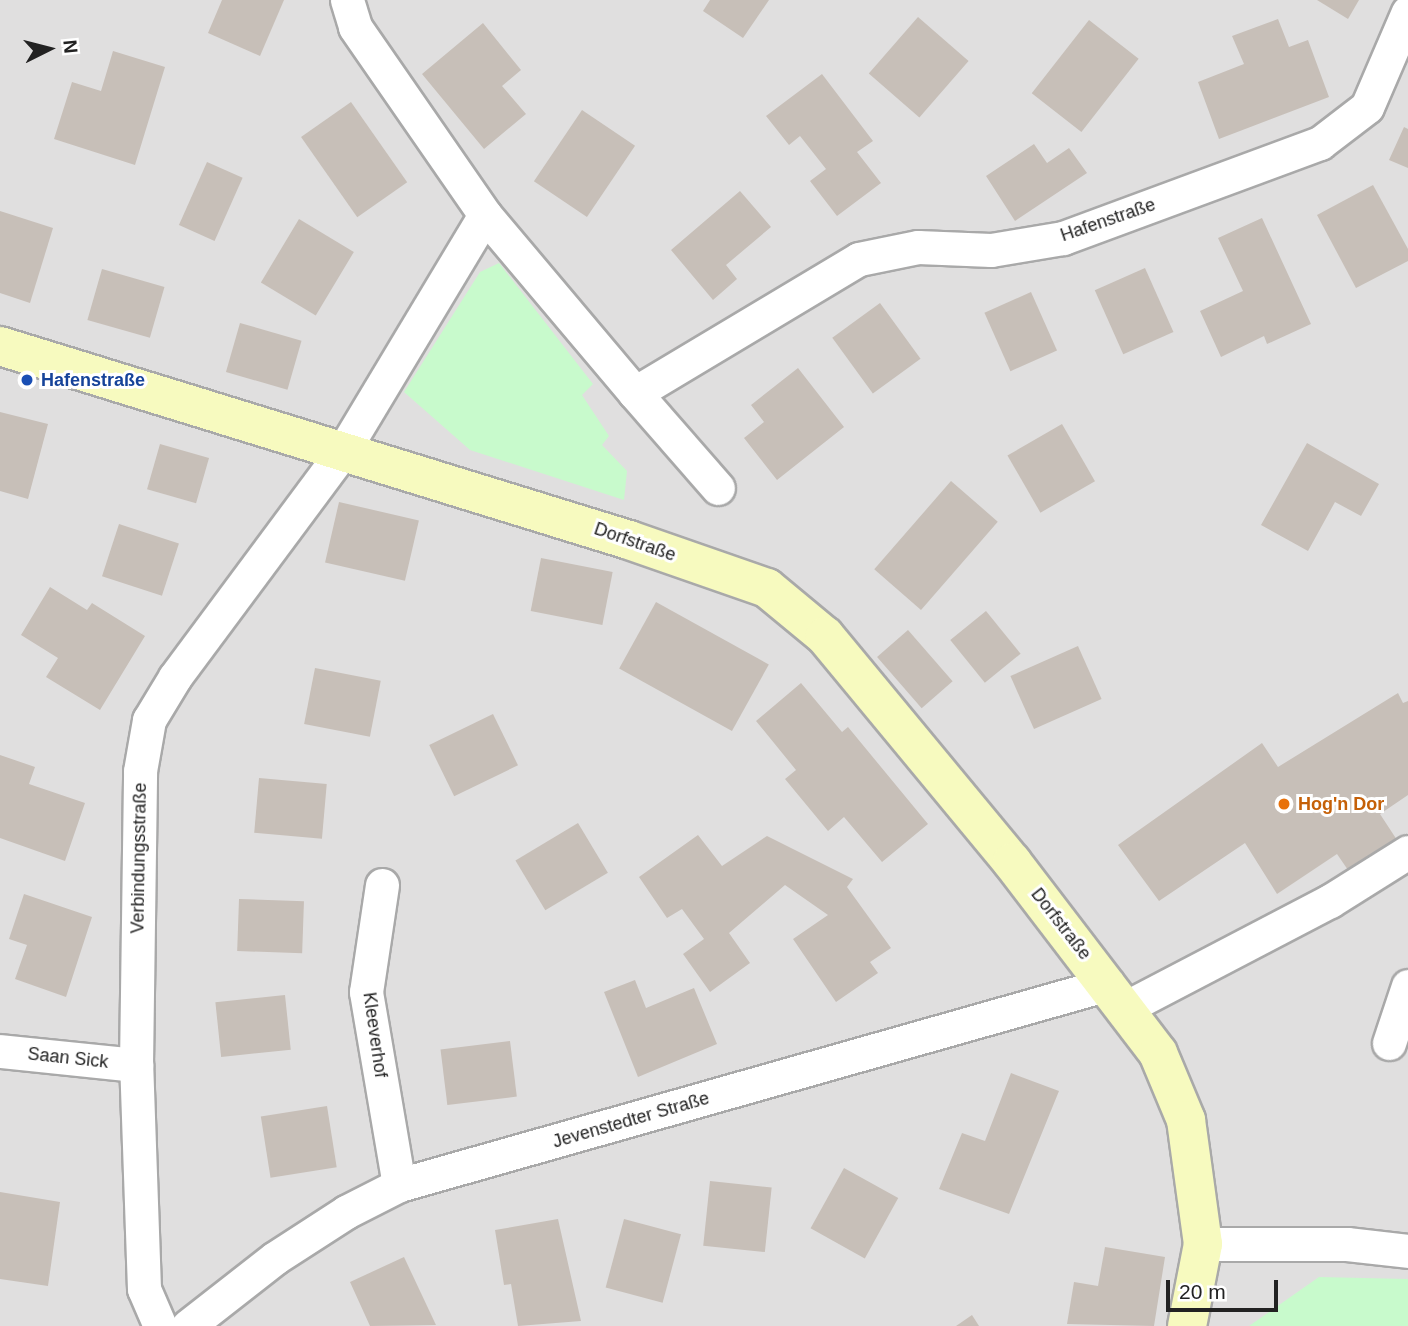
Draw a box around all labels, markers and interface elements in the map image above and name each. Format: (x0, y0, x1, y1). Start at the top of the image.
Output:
north arrow (14, 14, 84, 84)
text: N (59, 39, 82, 55)
street label: Hafenstraße (1058, 194, 1158, 246)
place label: Hafenstraße (41, 369, 145, 391)
marker: Hafenstraße (19, 372, 35, 388)
street label: Dorfstraße (591, 518, 679, 566)
street label: Verbindungsstraße (127, 782, 151, 934)
place label: Hog'n Dor (1298, 793, 1384, 815)
marker: Hog'n Dor (1276, 796, 1292, 812)
street label: Dorfstraße (1026, 884, 1096, 964)
street label: Kleeverhof (358, 991, 392, 1079)
street label: Saan Sick (27, 1043, 109, 1073)
street label: Jevenstedter Straße (550, 1087, 712, 1153)
scale bar (1170, 1266, 1282, 1310)
text: 20 m (1179, 1280, 1226, 1303)

